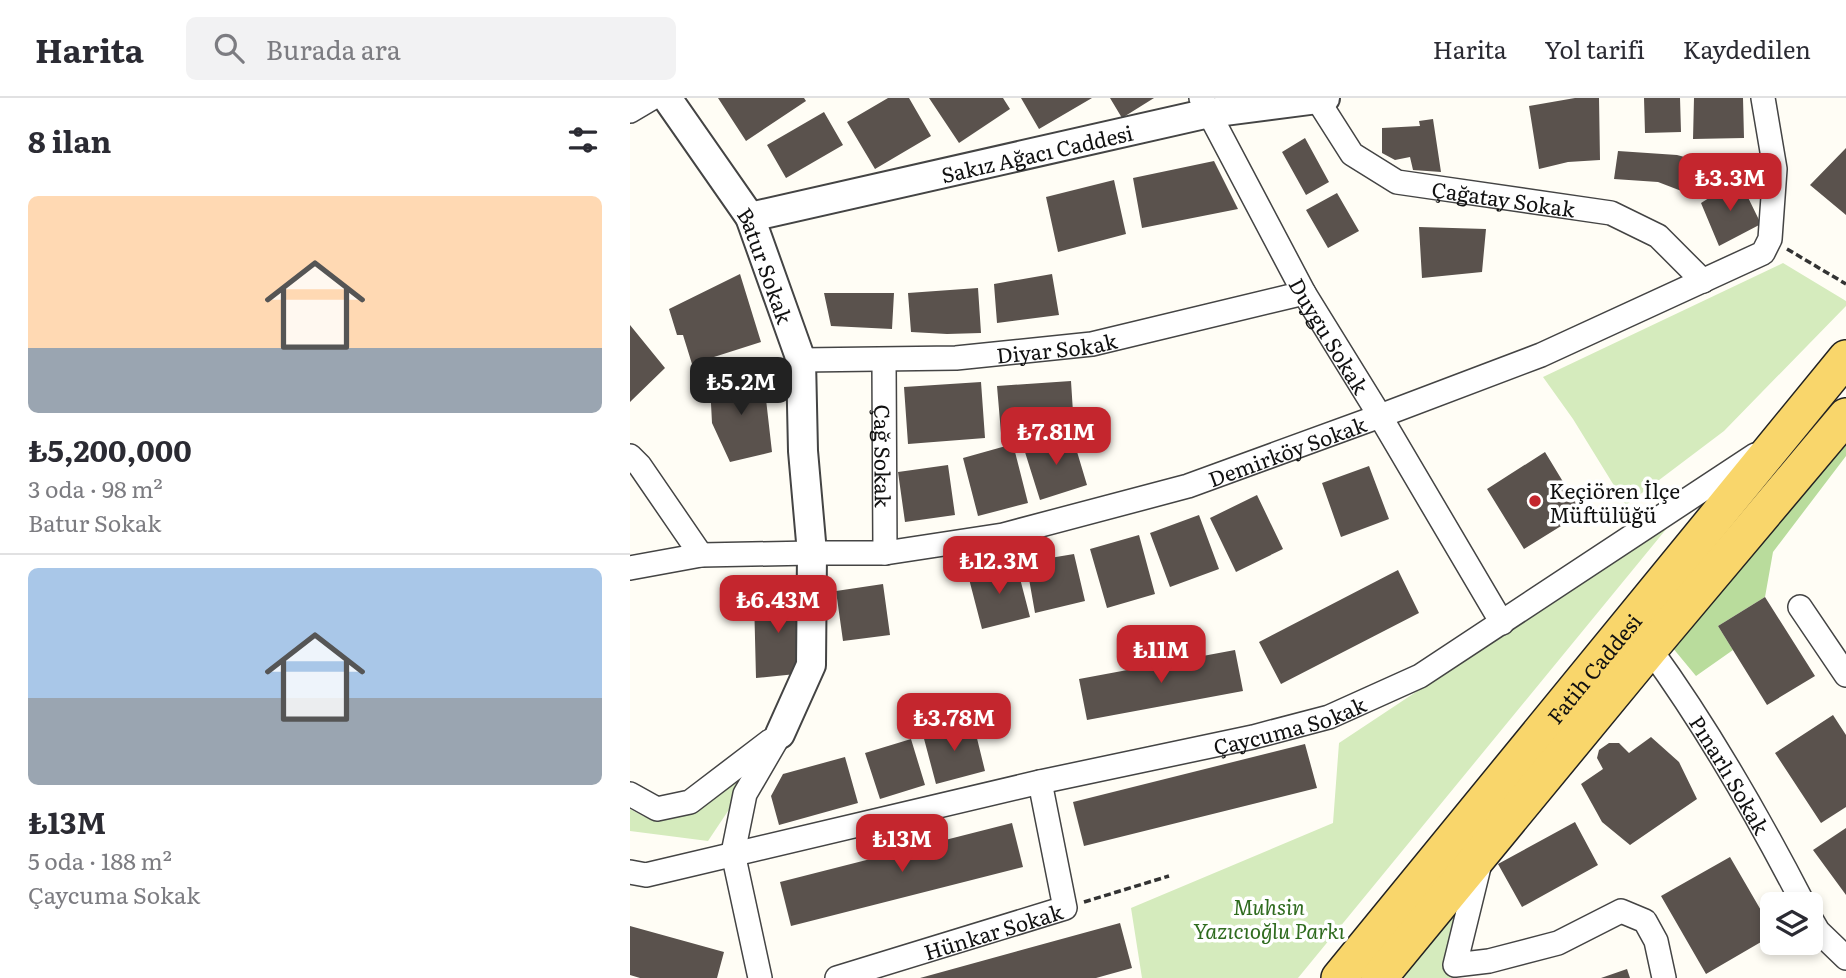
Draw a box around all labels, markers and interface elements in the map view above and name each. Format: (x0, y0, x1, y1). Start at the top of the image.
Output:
search box (186, 17, 676, 80)
text: Harita (35, 24, 144, 73)
icon: search (210, 29, 248, 67)
text: Burada ara (266, 29, 401, 68)
text: Harita (1433, 31, 1507, 66)
text: Yol tarifi (1545, 31, 1645, 66)
text: Kaydedilen (1683, 31, 1811, 66)
street label: Sakız Ağacı Caddesi (938, 115, 1136, 189)
text: 8 ilan (28, 118, 111, 162)
icon: filters (564, 121, 602, 159)
pin: ₺3.3M (1681, 153, 1779, 213)
text: ₺3.3M (1695, 159, 1765, 193)
street label: Çağatay Sokak (1430, 172, 1578, 223)
street label: Batur Sokak (732, 200, 802, 328)
icon: home (252, 242, 378, 368)
street label: Duygu Sokak (1283, 272, 1378, 399)
street label: Diyar Sokak (995, 323, 1120, 369)
pin: ₺5.2M (692, 358, 790, 417)
text: ₺5.2M (706, 363, 776, 397)
street label: Çağ Sokak (869, 404, 900, 508)
street label: Demirköy Sokak (1203, 407, 1370, 493)
pin: ₺7.81M (999, 408, 1113, 467)
text: ₺7.81M (1017, 413, 1095, 447)
text: ₺5,200,000 (28, 427, 192, 471)
text: 3 oda · 98 m² (28, 471, 163, 505)
place label: Keçiören İlçe Müftülüğü (1549, 474, 1680, 529)
marker: Keçiören İlçe Müftülüğü (1527, 493, 1543, 509)
text: Batur Sokak (28, 505, 161, 539)
pin: ₺12.3M (942, 536, 1056, 596)
text: ₺12.3M (959, 542, 1039, 576)
pin: ₺6.43M (721, 575, 835, 635)
text: ₺6.43M (736, 581, 820, 615)
street label: Fatih Caddesi (1538, 606, 1647, 729)
icon: home (252, 614, 378, 740)
pin: ₺11M (1120, 626, 1202, 685)
text: ₺11M (1133, 631, 1189, 665)
street label: Çaycuma Sokak (1210, 687, 1370, 761)
pin: ₺3.78M (897, 694, 1011, 753)
text: ₺3.78M (913, 699, 995, 733)
street label: Pınarlı Sokak (1683, 708, 1779, 839)
text: ₺13M (28, 799, 106, 843)
pin: ₺13M (861, 814, 943, 874)
text: ₺13M (872, 820, 932, 854)
text: 5 oda · 188 m² (28, 843, 172, 877)
text: Çaycuma Sokak (28, 877, 200, 911)
park label: Muhsin Yazıcıoğlu Parkı (1193, 890, 1346, 945)
map controls (1760, 892, 1823, 955)
button: layers (1760, 892, 1823, 955)
street label: Hünkar Sokak (919, 894, 1066, 966)

